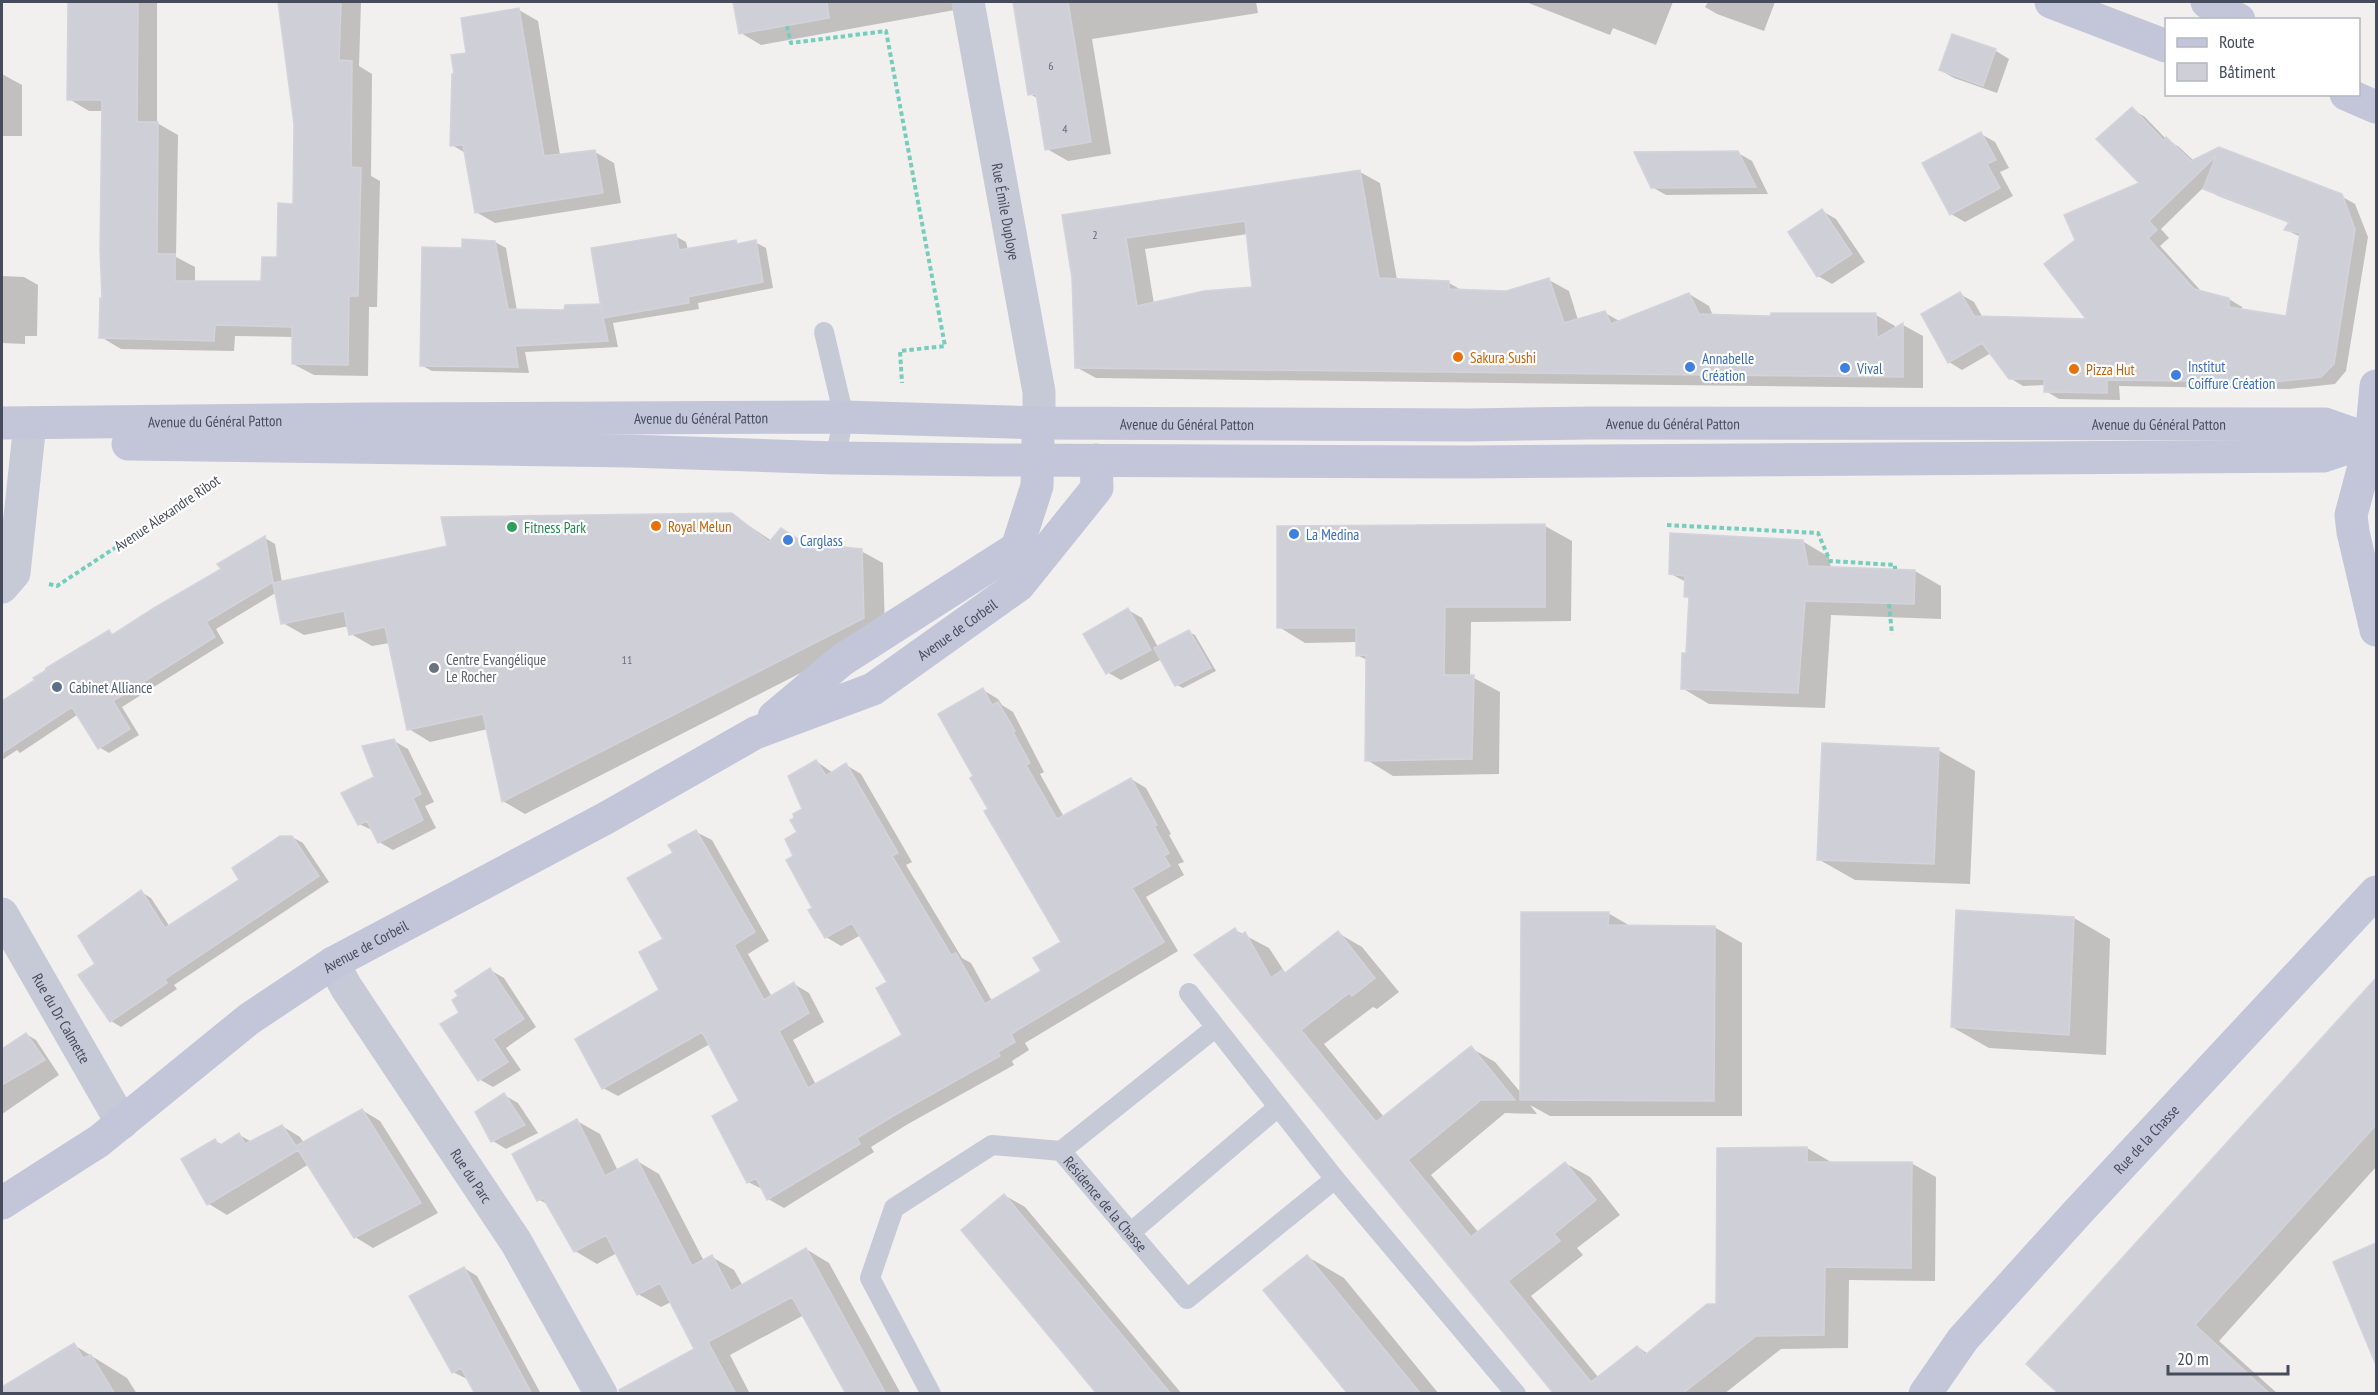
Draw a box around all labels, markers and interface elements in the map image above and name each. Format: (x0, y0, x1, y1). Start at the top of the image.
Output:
legend (2165, 18, 2360, 96)
text: Route (2219, 30, 2255, 53)
house number: 6 (1048, 58, 1054, 73)
text: Bâtiment (2219, 60, 2276, 83)
house number: 4 (1062, 121, 1068, 136)
street label: Rue Émile Duploye (988, 162, 1024, 262)
house number: 2 (1092, 227, 1098, 242)
place label: Sakura Sushi (1470, 348, 1536, 367)
place label: Annabelle Création (1702, 349, 1754, 385)
marker: Sakura Sushi (1451, 350, 1465, 364)
place label: Institut Coiffure Création (2188, 357, 2275, 393)
place label: Vival (1856, 359, 1883, 378)
marker: Annabelle Création (1683, 360, 1697, 374)
place label: Pizza Hut (2086, 360, 2135, 379)
marker: Vival (1838, 361, 1852, 375)
marker: Pizza Hut (2067, 362, 2081, 376)
marker: Institut Coiffure Création (2169, 368, 2183, 382)
street label: Avenue du Général Patton (634, 408, 768, 427)
street label: Avenue du Général Patton (148, 410, 282, 431)
street label: Avenue du Général Patton (1120, 414, 1254, 433)
street label: Avenue du Général Patton (1606, 414, 1740, 433)
street label: Avenue du Général Patton (2092, 414, 2226, 433)
street label: Avenue Alexandre Ribot (110, 471, 224, 555)
place label: Royal Melun (668, 517, 732, 536)
place label: Fitness Park (524, 518, 586, 537)
marker: Royal Melun (649, 519, 663, 533)
marker: Fitness Park (505, 520, 519, 534)
place label: La Medina (1306, 525, 1359, 544)
marker: La Medina (1287, 527, 1301, 541)
place label: Carglass (800, 531, 843, 550)
marker: Carglass (781, 533, 795, 547)
street label: Avenue de Corbeil (913, 594, 1001, 664)
place label: Centre Evangélique Le Rocher (446, 650, 546, 686)
house number: 11 (622, 652, 632, 667)
marker: Centre Evangélique Le Rocher (427, 661, 441, 675)
place label: Cabinet Alliance (69, 678, 152, 697)
marker: Cabinet Alliance (50, 680, 64, 694)
street label: Avenue de Corbeil (319, 915, 412, 977)
street label: Rue du Dr Calmette (28, 970, 95, 1067)
street label: Rue de la Chasse (2109, 1100, 2183, 1177)
street label: Rue du Parc (447, 1145, 497, 1207)
street label: Résidence de la Chasse (1060, 1152, 1152, 1255)
scale bar (2168, 1338, 2288, 1376)
text: 20 m (2177, 1347, 2209, 1370)

